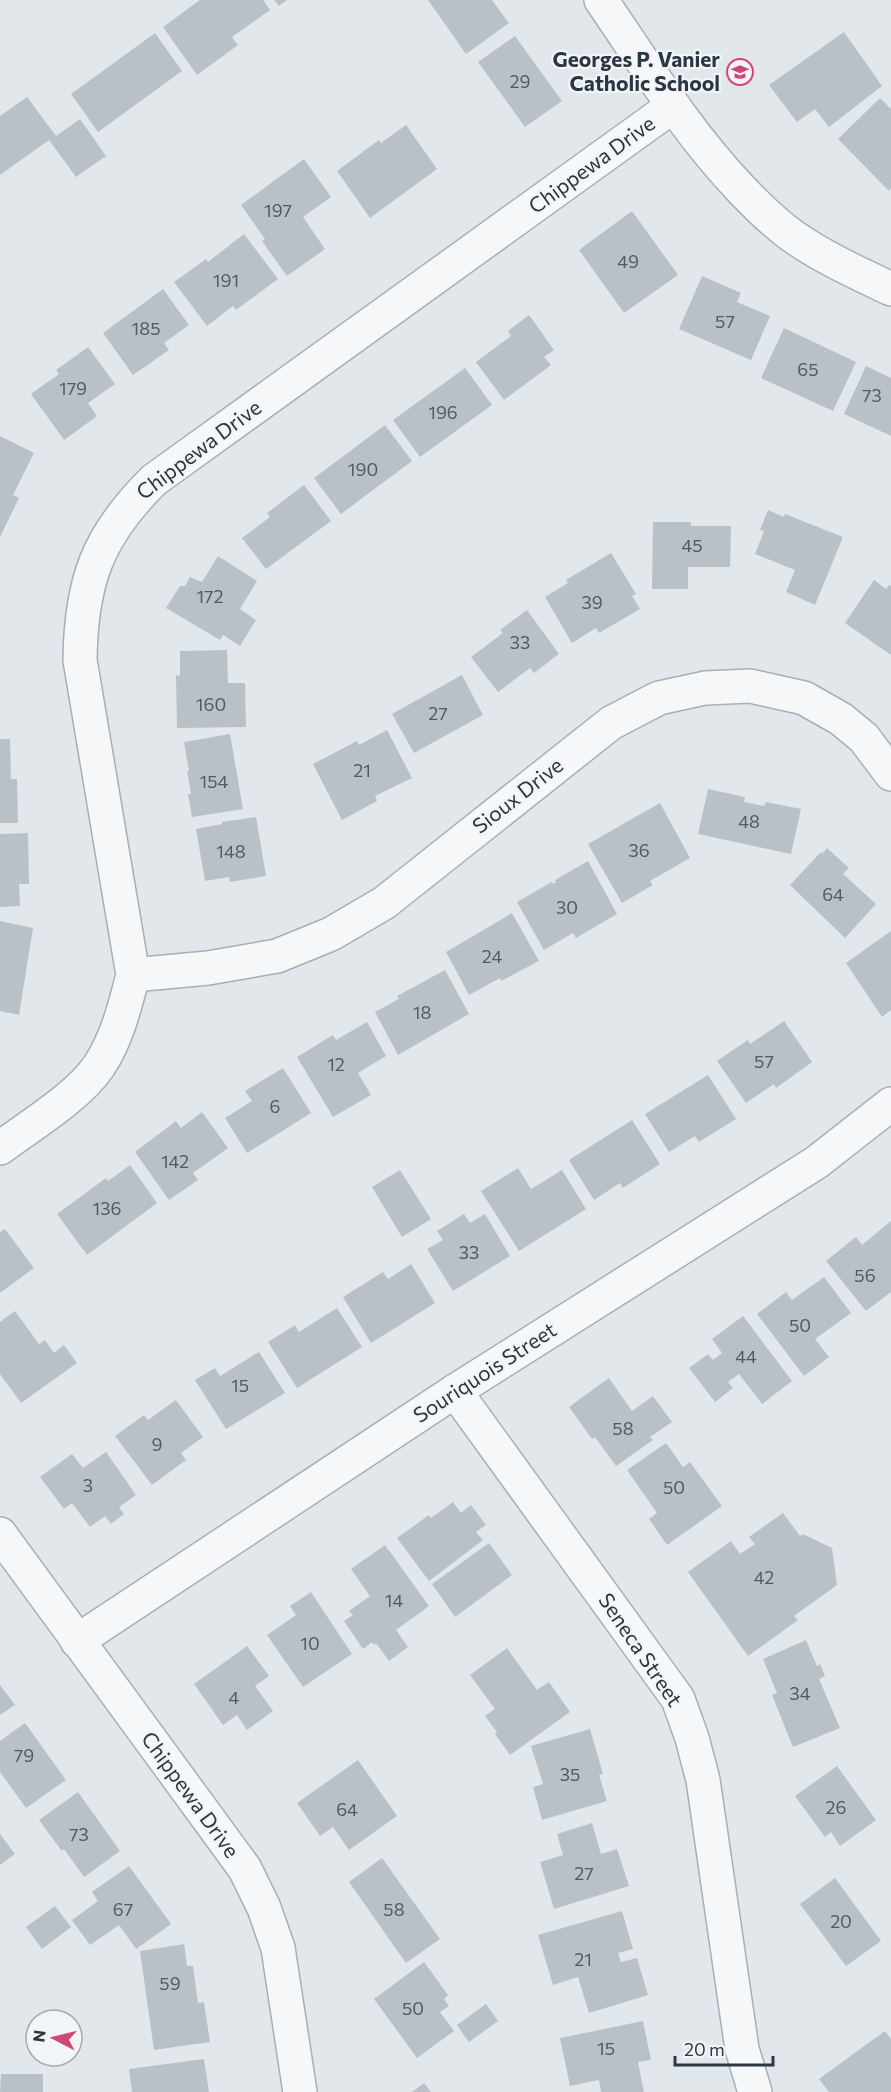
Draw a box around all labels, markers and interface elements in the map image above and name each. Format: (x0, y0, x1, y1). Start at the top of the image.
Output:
place label: Georges P. Vanier Catholic School (552, 46, 720, 95)
school or university icon: Georges P. Vanier Catholic School (725, 57, 755, 87)
house number: 29 (510, 70, 530, 92)
street label: Chippewa Drive (523, 110, 659, 218)
house number: 197 (264, 199, 292, 221)
house number: 49 (617, 250, 639, 272)
house number: 191 (213, 269, 239, 291)
house number: 57 (715, 310, 735, 332)
house number: 185 (132, 317, 160, 339)
house number: 65 (797, 358, 819, 380)
house number: 179 (59, 377, 87, 399)
house number: 73 (862, 384, 882, 406)
street label: Chippewa Drive (131, 394, 265, 504)
house number: 196 (428, 401, 458, 423)
house number: 190 (348, 458, 378, 480)
house number: 45 (681, 534, 703, 556)
house number: 172 (196, 585, 224, 607)
house number: 39 (581, 591, 603, 613)
house number: 33 (510, 631, 530, 653)
house number: 160 (196, 693, 226, 715)
house number: 27 (428, 702, 448, 724)
street label: Sioux Drive (467, 752, 567, 838)
house number: 21 (353, 759, 371, 781)
house number: 154 (200, 770, 229, 792)
house number: 48 (738, 810, 760, 832)
house number: 36 (628, 839, 650, 861)
house number: 148 (216, 840, 246, 862)
house number: 64 (822, 883, 844, 905)
house number: 30 (556, 896, 578, 918)
house number: 24 (482, 945, 502, 967)
house number: 18 (413, 1001, 431, 1023)
house number: 57 (754, 1050, 774, 1072)
house number: 12 (327, 1053, 345, 1075)
house number: 6 (270, 1095, 280, 1117)
house number: 142 (161, 1150, 189, 1172)
house number: 136 (93, 1197, 121, 1219)
house number: 33 (459, 1241, 479, 1263)
house number: 56 (854, 1264, 876, 1286)
house number: 50 (789, 1314, 811, 1336)
street label: Souriquois Street (408, 1316, 560, 1427)
house number: 44 (735, 1345, 757, 1367)
house number: 15 (231, 1374, 249, 1396)
house number: 58 (612, 1417, 634, 1439)
house number: 9 (152, 1433, 162, 1455)
house number: 3 (83, 1474, 93, 1496)
house number: 50 (663, 1476, 685, 1498)
house number: 42 (754, 1566, 774, 1588)
street label: Seneca Street (594, 1588, 688, 1711)
house number: 14 (385, 1589, 403, 1611)
house number: 10 (300, 1632, 320, 1654)
house number: 34 (789, 1682, 811, 1704)
house number: 4 (229, 1686, 240, 1708)
street label: Chippewa Drive (137, 1726, 245, 1862)
house number: 79 (14, 1744, 34, 1766)
house number: 35 (560, 1763, 580, 1785)
house number: 26 (826, 1796, 846, 1818)
house number: 64 (336, 1798, 358, 1820)
house number: 73 (69, 1823, 89, 1845)
house number: 27 (574, 1862, 594, 1884)
house number: 67 (113, 1898, 133, 1920)
house number: 58 (383, 1898, 405, 1920)
house number: 20 (830, 1910, 852, 1932)
house number: 21 (574, 1948, 592, 1970)
house number: 59 (159, 1972, 181, 1994)
house number: 50 (402, 1997, 424, 2019)
north arrow (24, 2008, 84, 2068)
text: N (28, 2029, 49, 2043)
scale bar (675, 2029, 772, 2067)
house number: 15 (597, 2037, 615, 2059)
text: 20 m (684, 2038, 725, 2060)

